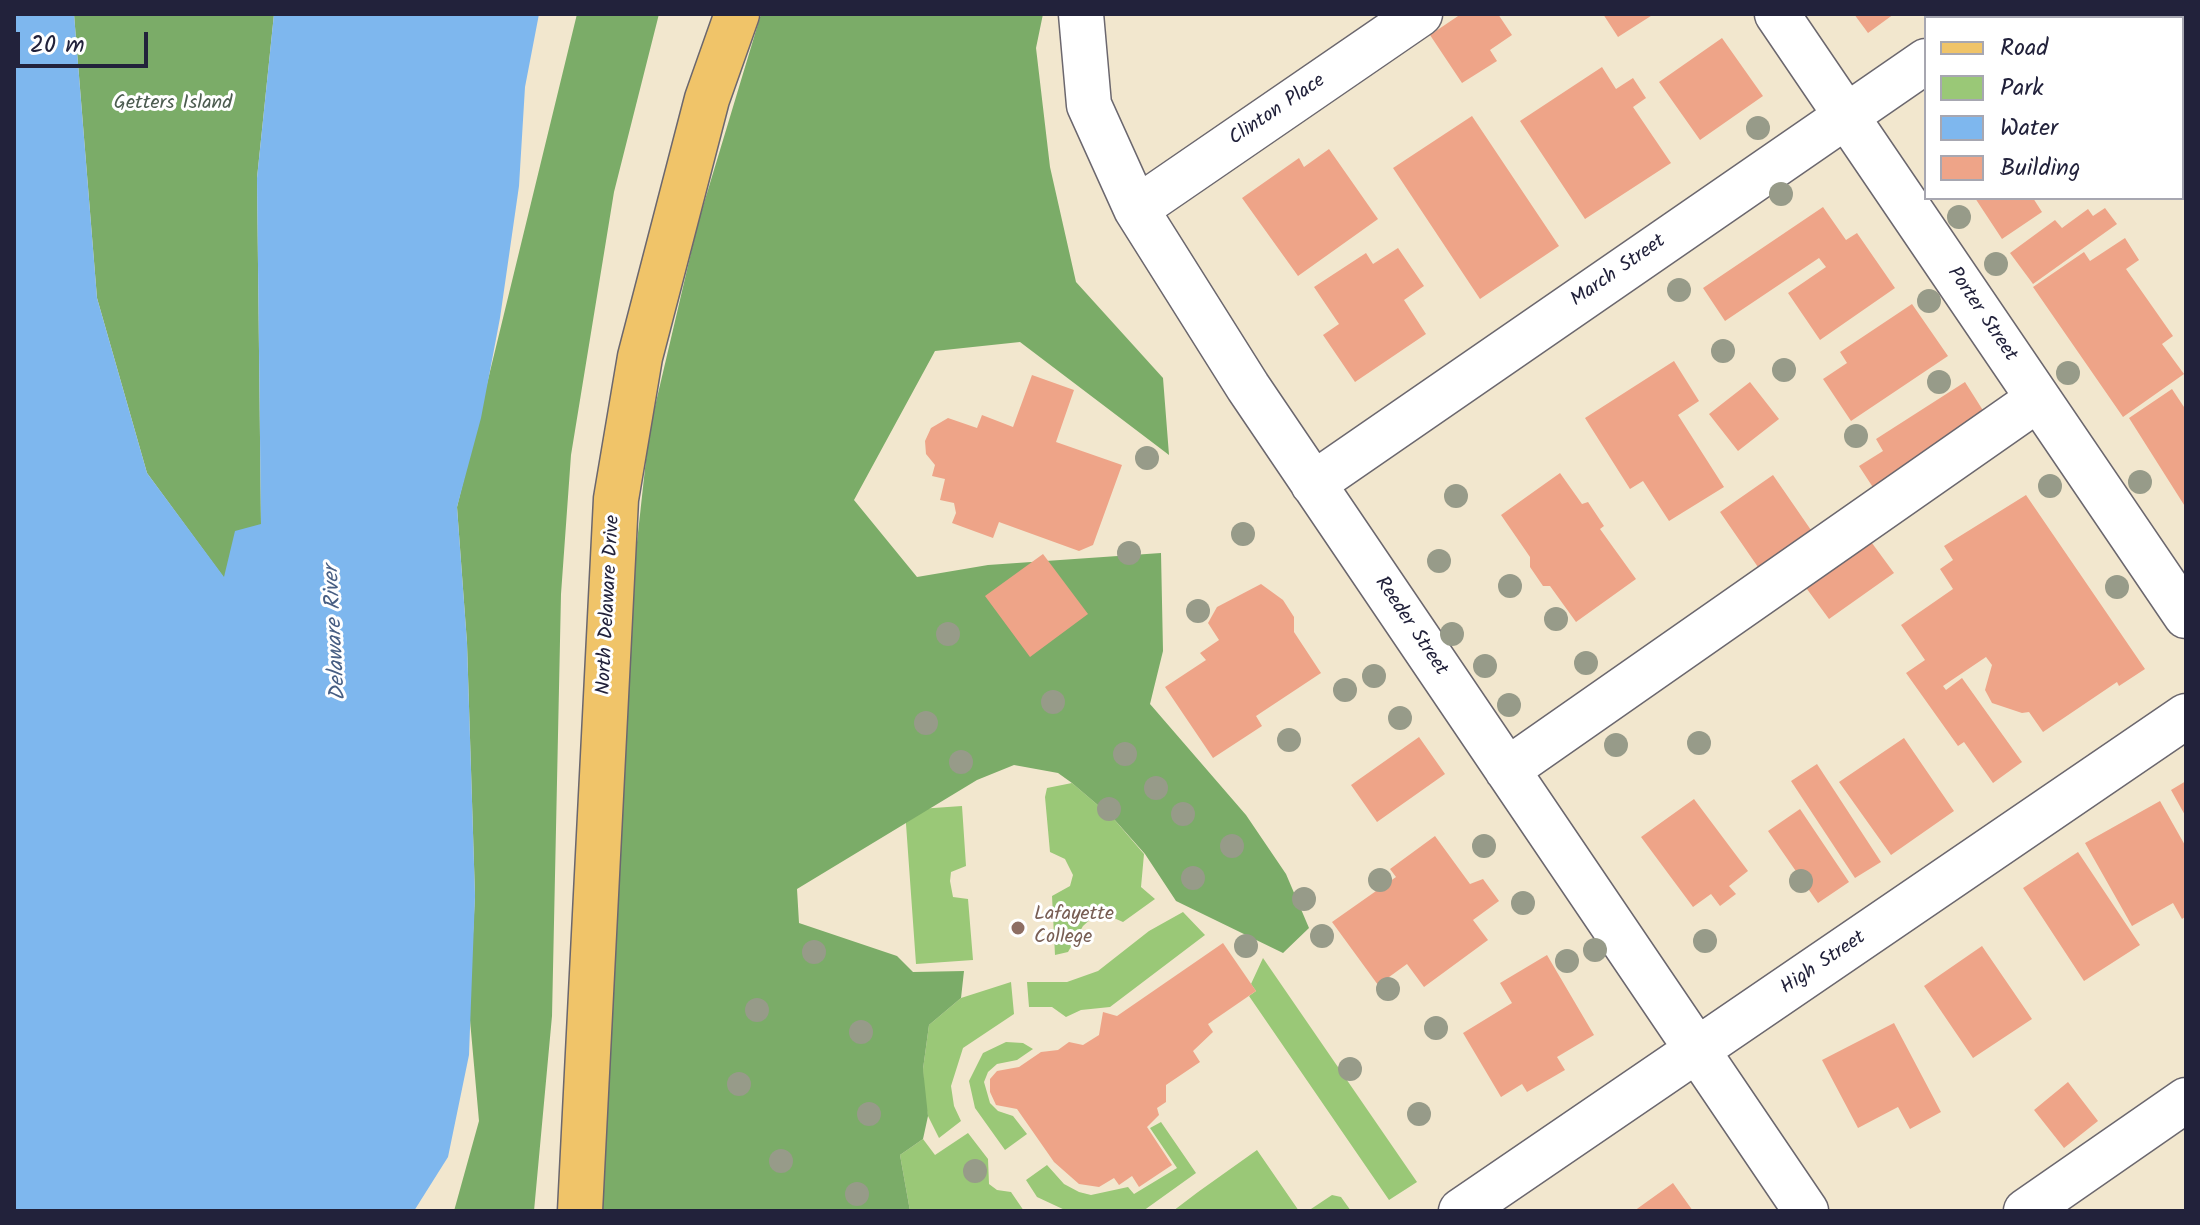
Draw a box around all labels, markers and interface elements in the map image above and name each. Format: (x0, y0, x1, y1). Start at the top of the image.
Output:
scale bar (20, 16, 152, 66)
legend (1924, 16, 2184, 200)
text: 20 m (30, 26, 85, 65)
text: Road (2000, 29, 2048, 68)
text: Park (2000, 69, 2044, 108)
street label: Clinton Place (1225, 70, 1331, 152)
park label: Getters Island (114, 93, 232, 117)
text: Water (2000, 109, 2058, 148)
text: Building (2000, 149, 2080, 188)
street label: March Street (1567, 231, 1671, 313)
street label: Porter Street (1941, 263, 2021, 367)
street label: North Delaware Drive (593, 514, 627, 696)
water label: Delaware River (320, 565, 354, 701)
street label: Reeder Street (1368, 573, 1452, 681)
place label: Lafayette College (1034, 904, 1114, 951)
marker: Lafayette College (1009, 919, 1027, 937)
street label: High Street (1777, 927, 1871, 1001)

